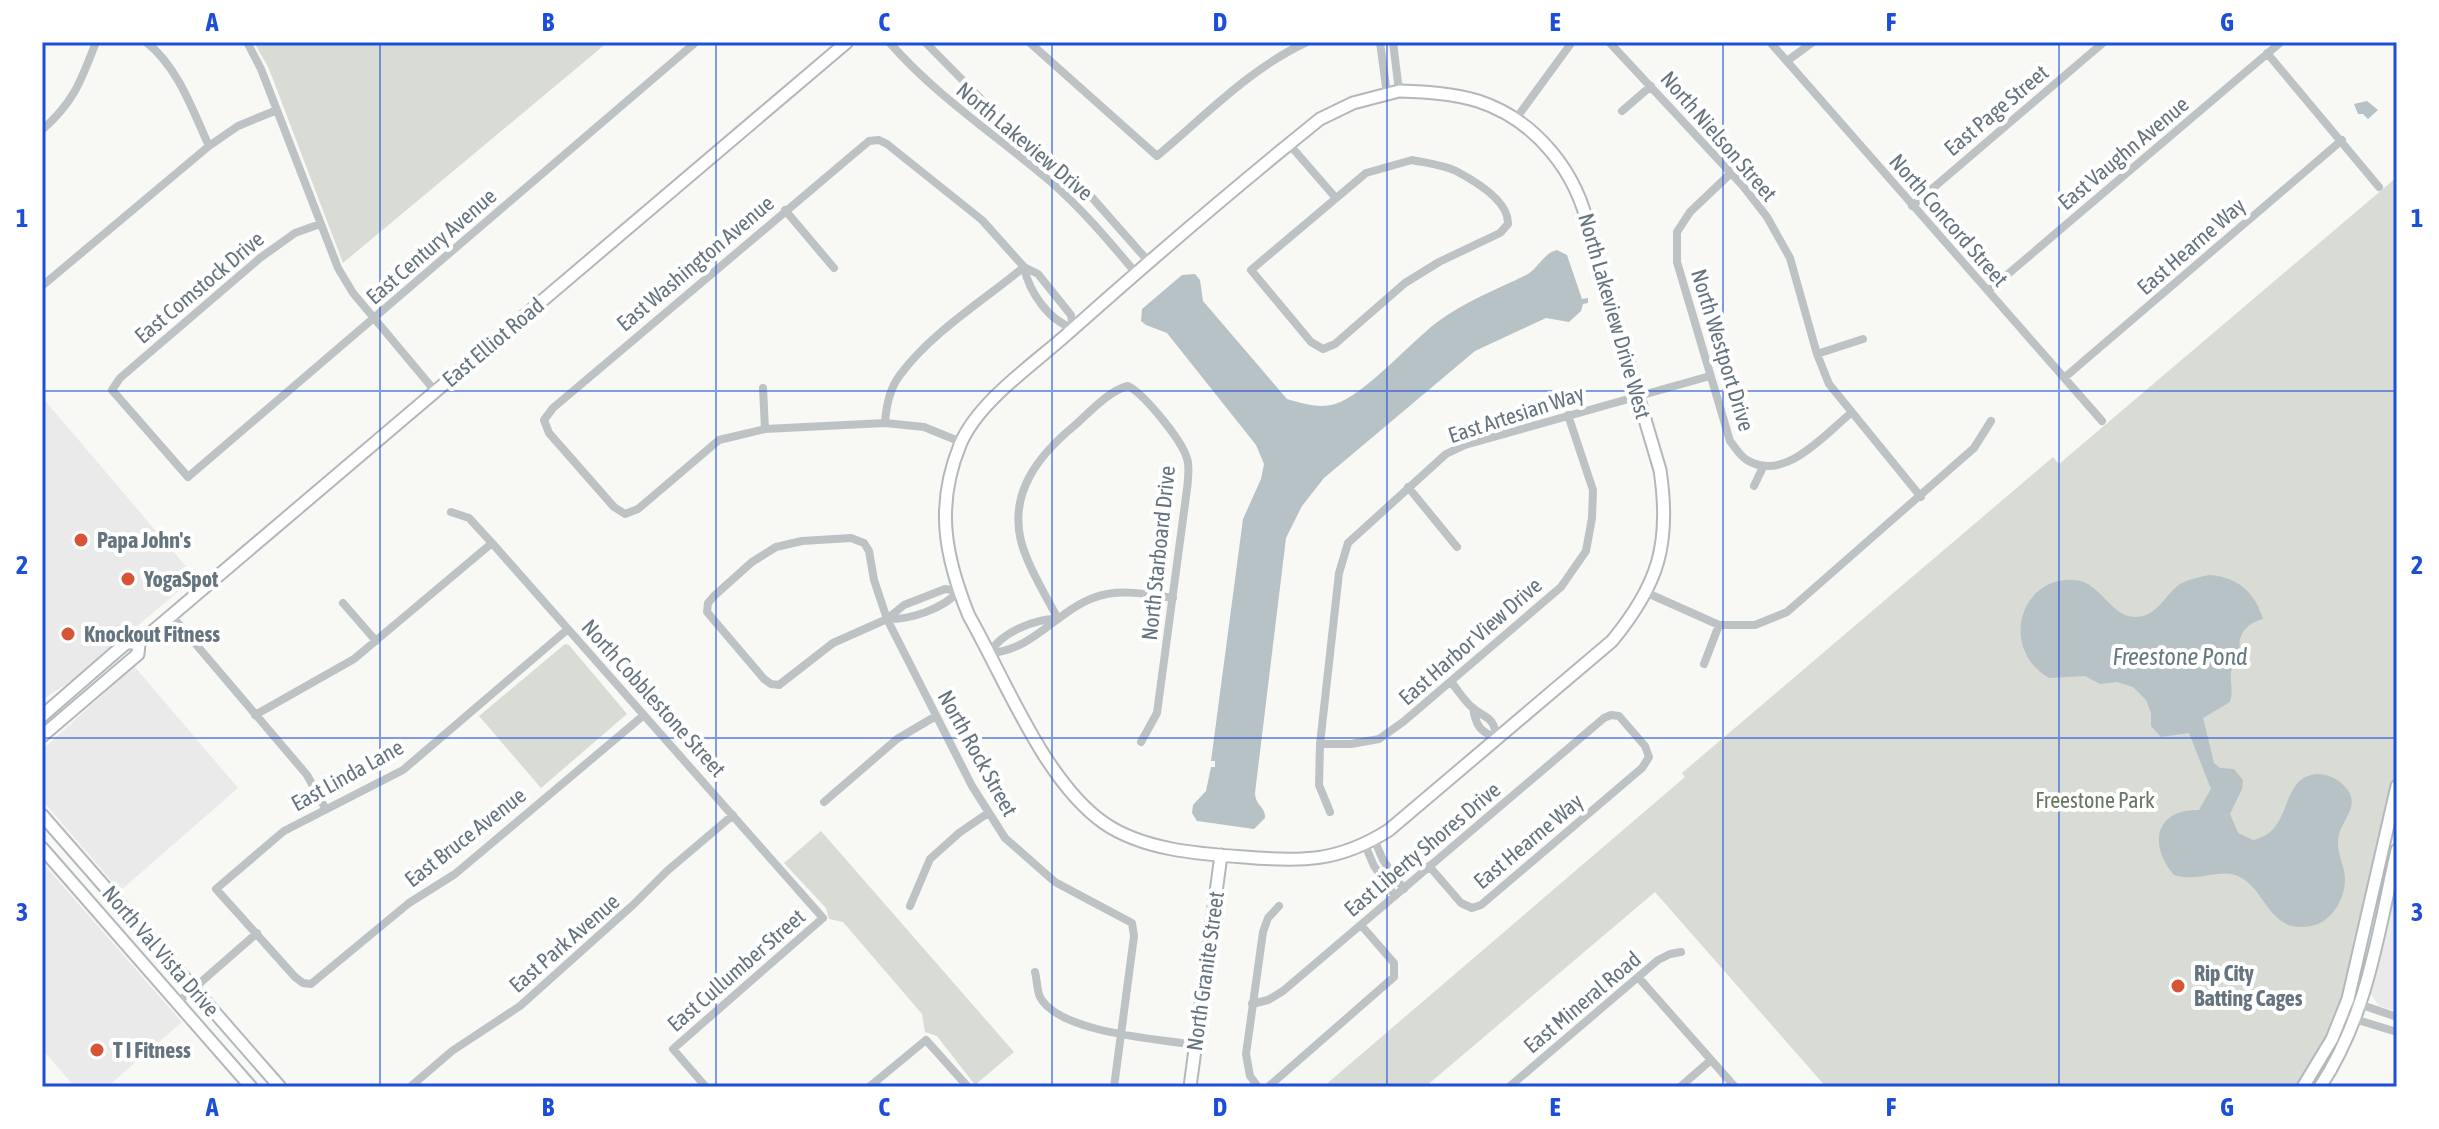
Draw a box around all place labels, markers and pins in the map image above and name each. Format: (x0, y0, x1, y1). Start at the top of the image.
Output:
place label: Papa John's (97, 527, 191, 553)
marker: Papa John's (72, 531, 90, 549)
place label: YogaSpot (143, 566, 219, 592)
marker: YogaSpot (119, 570, 137, 588)
place label: Knockout Fitness (84, 621, 220, 647)
marker: Knockout Fitness (59, 625, 77, 643)
place label: Rip City Batting Cages (2194, 960, 2303, 1011)
marker: Rip City Batting Cages (2169, 977, 2187, 995)
place label: T I Fitness (113, 1037, 191, 1063)
marker: T I Fitness (88, 1041, 106, 1059)

